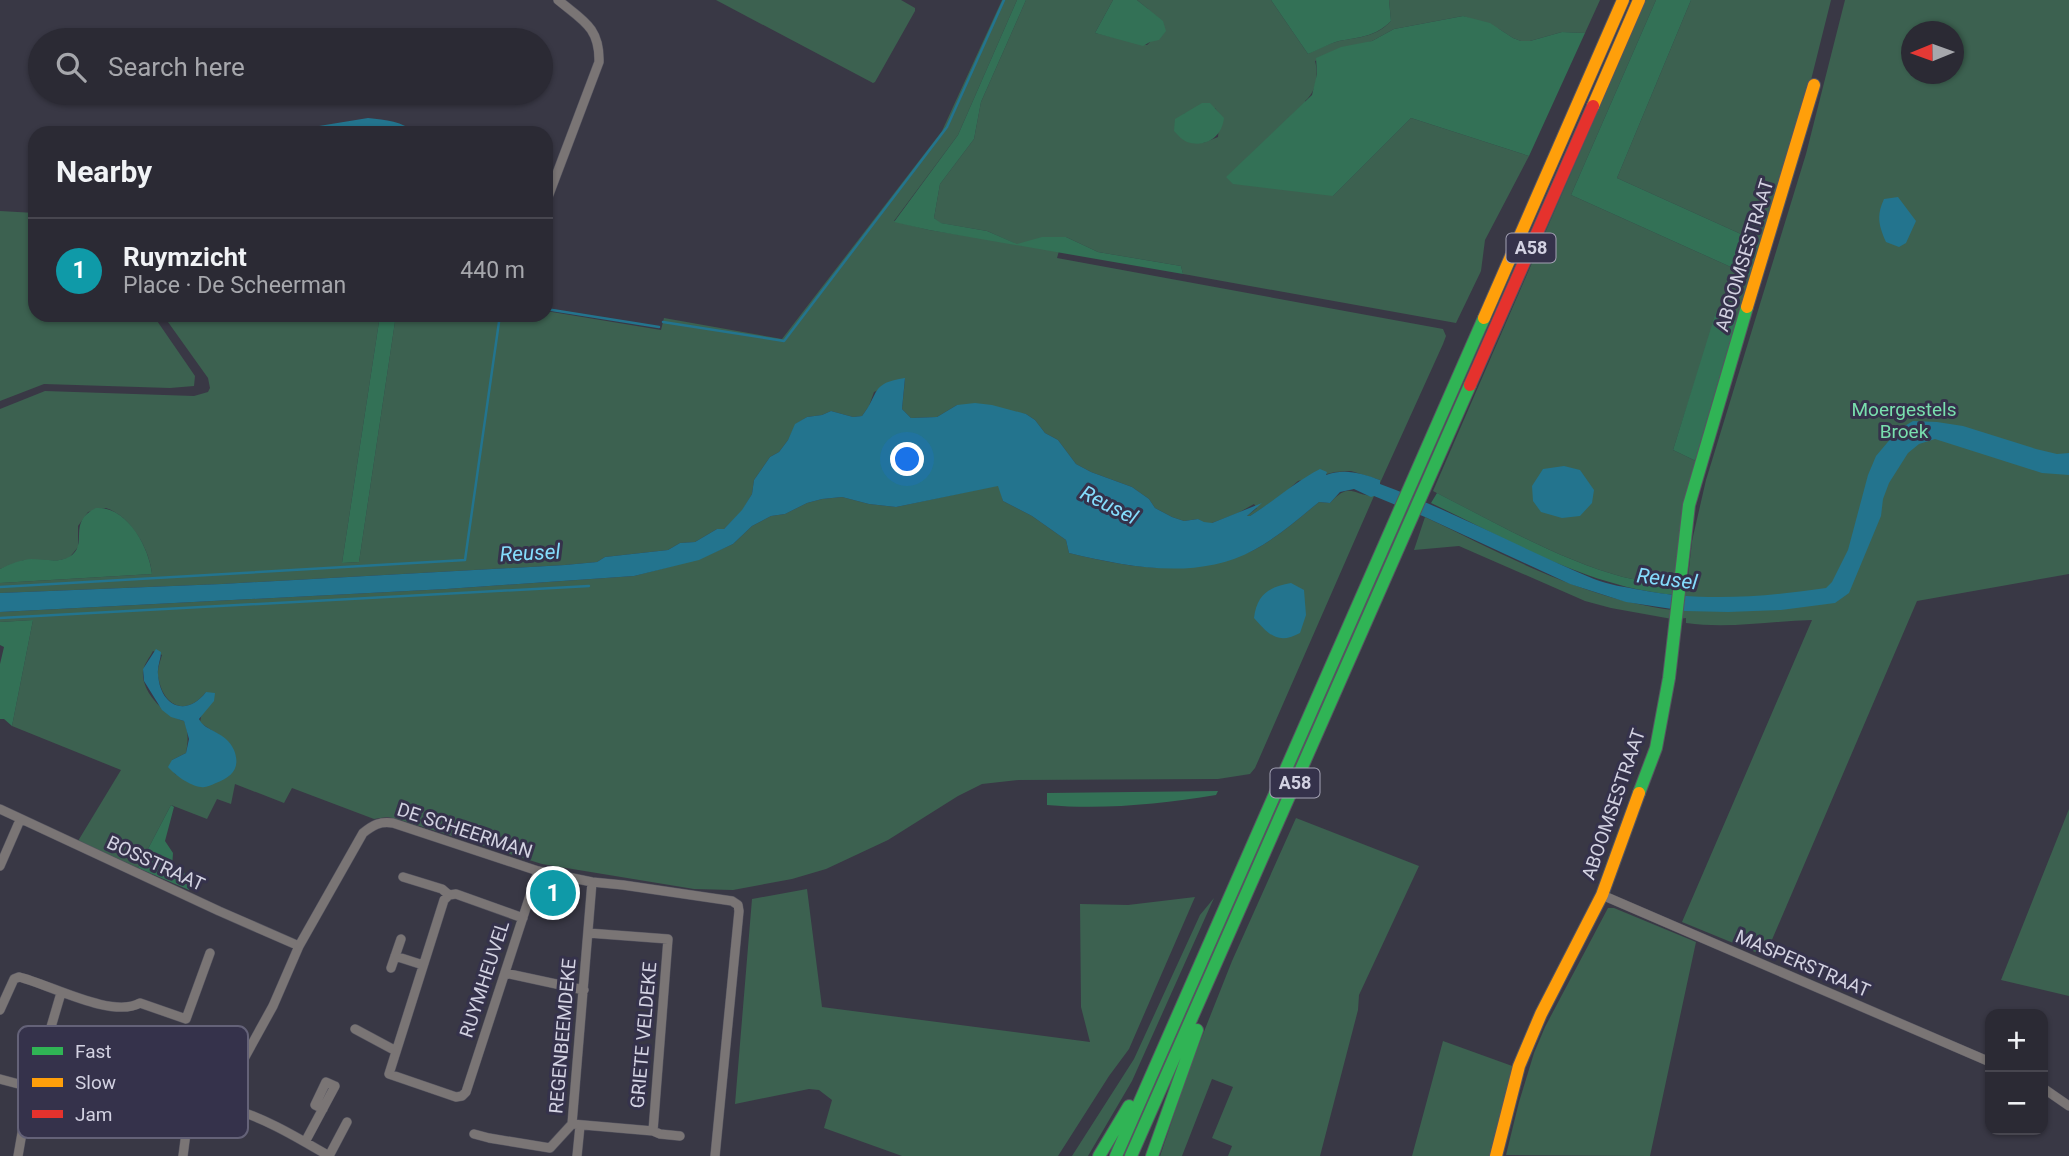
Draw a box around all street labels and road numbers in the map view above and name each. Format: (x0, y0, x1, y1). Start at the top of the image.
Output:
street label: ABOOMSESTRAAT (1710, 176, 1779, 334)
road number: A58 (1506, 234, 1556, 262)
street label: ABOOMSESTRAAT (1577, 726, 1650, 883)
road number: A58 (1270, 768, 1320, 798)
street label: DE SCHEERMAN (394, 798, 536, 863)
street label: BOSSTRAAT (103, 831, 208, 896)
street label: RUYMHEUVEL (455, 918, 514, 1041)
street label: MASPERSTRAAT (1732, 925, 1874, 1002)
street label: REGENBEEMDEKE (544, 957, 581, 1115)
street label: GRIETE VELDEKE (626, 961, 661, 1109)

